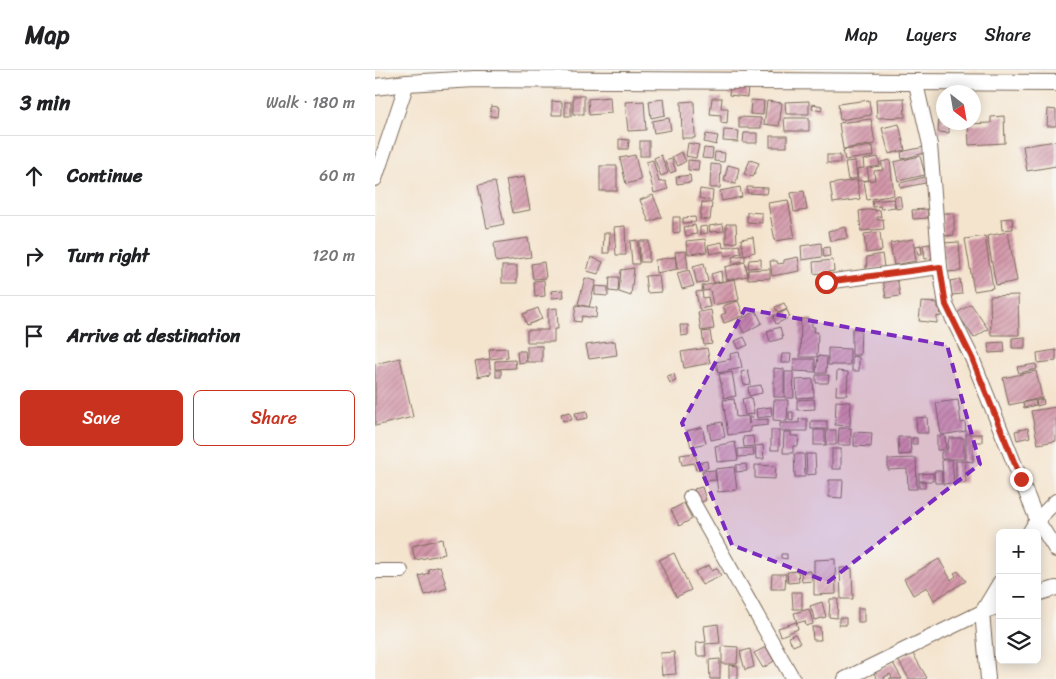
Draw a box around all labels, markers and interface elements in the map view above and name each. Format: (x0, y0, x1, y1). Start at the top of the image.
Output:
text: Map (25, 14, 69, 56)
text: Map (845, 19, 878, 51)
text: Layers (906, 19, 957, 51)
text: Share (985, 19, 1031, 51)
text: 3 min (20, 84, 70, 122)
north arrow (936, 85, 981, 130)
text: Walk · 180 m (266, 88, 355, 117)
text: Continue (67, 159, 143, 192)
text: 60 m (319, 161, 355, 190)
icon: ahead (20, 162, 48, 190)
text: Turn right (67, 239, 149, 272)
text: 120 m (312, 241, 355, 270)
icon: right (20, 242, 48, 270)
route start (815, 271, 838, 294)
text: Arrive at destination (67, 319, 240, 352)
icon: arrive (20, 322, 48, 350)
button: Save (20, 390, 183, 446)
button: Share (193, 390, 355, 446)
route end (1010, 468, 1033, 491)
map controls (996, 529, 1041, 664)
button: + (996, 529, 1041, 574)
button: − (996, 574, 1041, 619)
button: layers (996, 619, 1041, 664)

